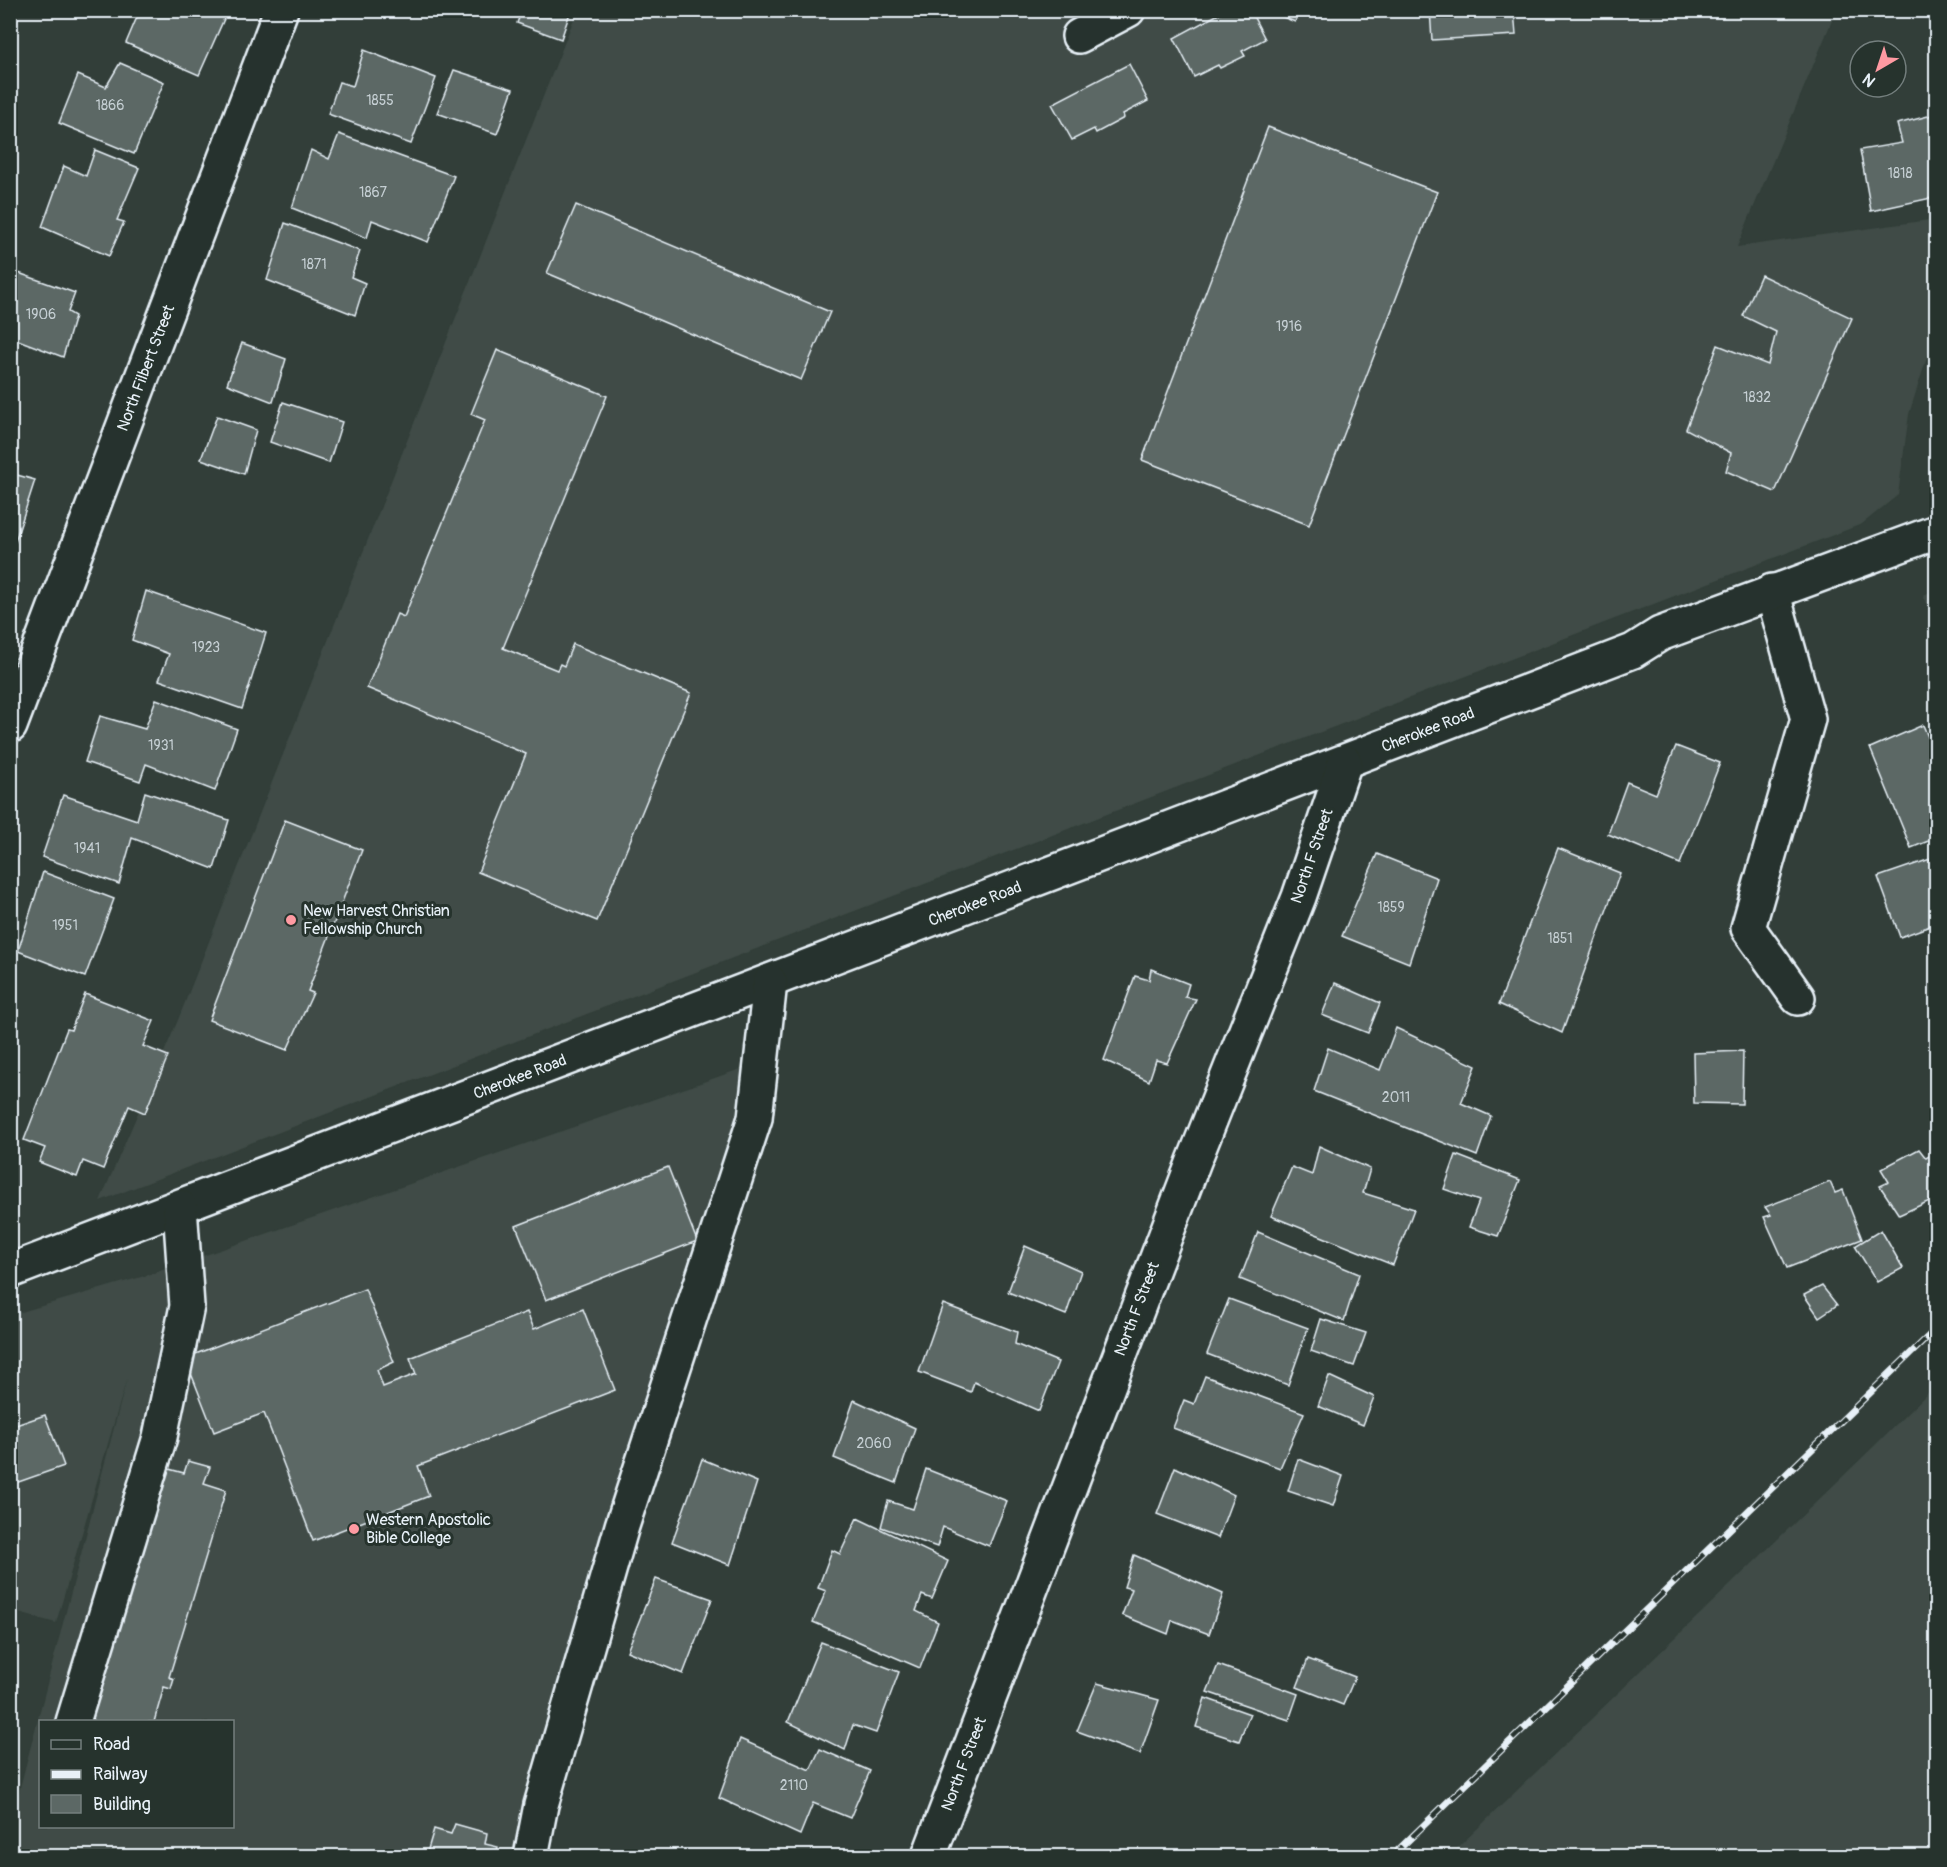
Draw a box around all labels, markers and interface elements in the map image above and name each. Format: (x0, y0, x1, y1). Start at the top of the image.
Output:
north arrow (1848, 39, 1908, 99)
text: N (1859, 69, 1880, 91)
house number: 1855 (366, 92, 394, 109)
house number: 1866 (96, 97, 124, 114)
house number: 1818 (1887, 165, 1913, 182)
house number: 1867 (359, 184, 388, 201)
house number: 1871 (301, 256, 327, 273)
street label: North Filbert Street (113, 302, 179, 434)
house number: 1906 (26, 306, 56, 323)
house number: 1916 (1276, 318, 1302, 335)
house number: 1832 (1743, 389, 1771, 406)
house number: 1923 (192, 639, 220, 656)
street label: Cherokee Road (1379, 703, 1477, 757)
house number: 1931 (148, 737, 174, 754)
street label: North F Street (1286, 805, 1338, 906)
house number: 1941 (74, 840, 100, 857)
street label: Cherokee Road (926, 877, 1024, 931)
house number: 1859 (1377, 899, 1405, 916)
place label: New Harvest Christian Fellowship Church (303, 901, 450, 939)
marker: New Harvest Christian Fellowship Church (284, 913, 298, 927)
house number: 1951 (52, 917, 78, 934)
house number: 1851 (1547, 930, 1573, 947)
street label: Cherokee Road (471, 1050, 569, 1104)
house number: 2011 (1382, 1089, 1410, 1106)
street label: North F Street (1110, 1259, 1164, 1359)
house number: 2060 (856, 1435, 892, 1452)
place label: Western Apostolic Bible College (366, 1510, 491, 1548)
marker: Western Apostolic Bible College (347, 1522, 361, 1536)
street label: North F Street (937, 1714, 991, 1814)
legend (39, 1720, 234, 1828)
text: Road (93, 1733, 130, 1756)
text: Railway (93, 1763, 148, 1786)
house number: 2110 (780, 1777, 808, 1794)
text: Building (93, 1793, 151, 1816)

